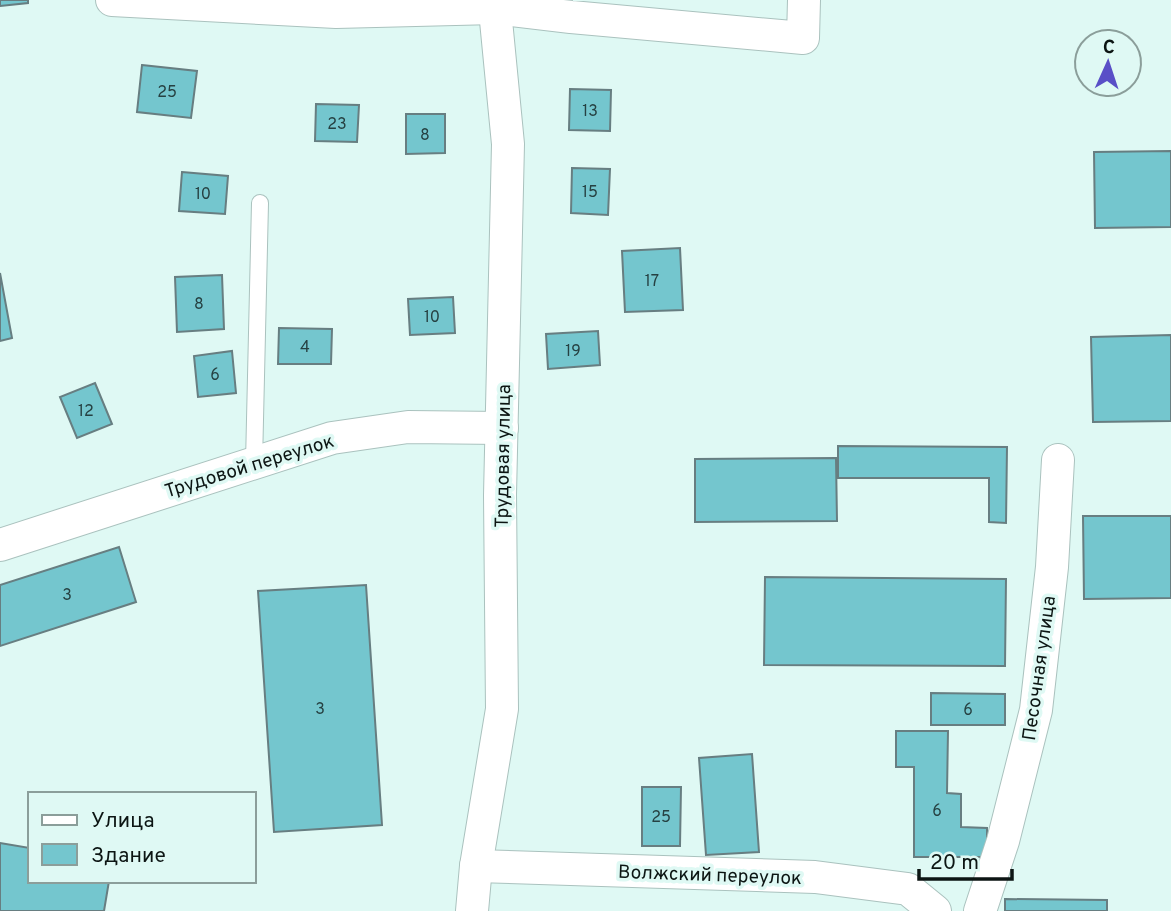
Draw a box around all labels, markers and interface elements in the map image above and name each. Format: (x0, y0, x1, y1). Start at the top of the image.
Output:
north arrow (1073, 28, 1143, 98)
text: С (1102, 36, 1115, 60)
house number: 25 (157, 83, 177, 103)
house number: 13 (582, 102, 598, 122)
house number: 23 (327, 115, 347, 135)
house number: 8 (420, 126, 430, 146)
house number: 15 (582, 183, 598, 203)
house number: 10 (195, 185, 211, 205)
house number: 17 (645, 272, 659, 292)
house number: 8 (194, 295, 204, 315)
house number: 10 (424, 308, 440, 328)
house number: 4 (300, 338, 310, 358)
house number: 19 (565, 342, 581, 362)
house number: 6 (210, 366, 220, 386)
street label: Трудовая улица (491, 384, 517, 528)
house number: 12 (78, 402, 94, 422)
street label: Трудовой переулок (162, 430, 337, 504)
house number: 3 (62, 586, 72, 606)
street label: Песочная улица (1018, 594, 1062, 742)
house number: 3 (315, 700, 325, 720)
house number: 6 (963, 701, 973, 721)
legend (28, 792, 256, 883)
house number: 6 (932, 802, 942, 822)
text: Улица (91, 808, 155, 835)
house number: 25 (651, 808, 671, 828)
scale bar (919, 838, 1012, 882)
text: Здание (91, 843, 166, 870)
text: 20 m (930, 850, 979, 877)
street label: Волжский переулок (618, 861, 802, 891)

